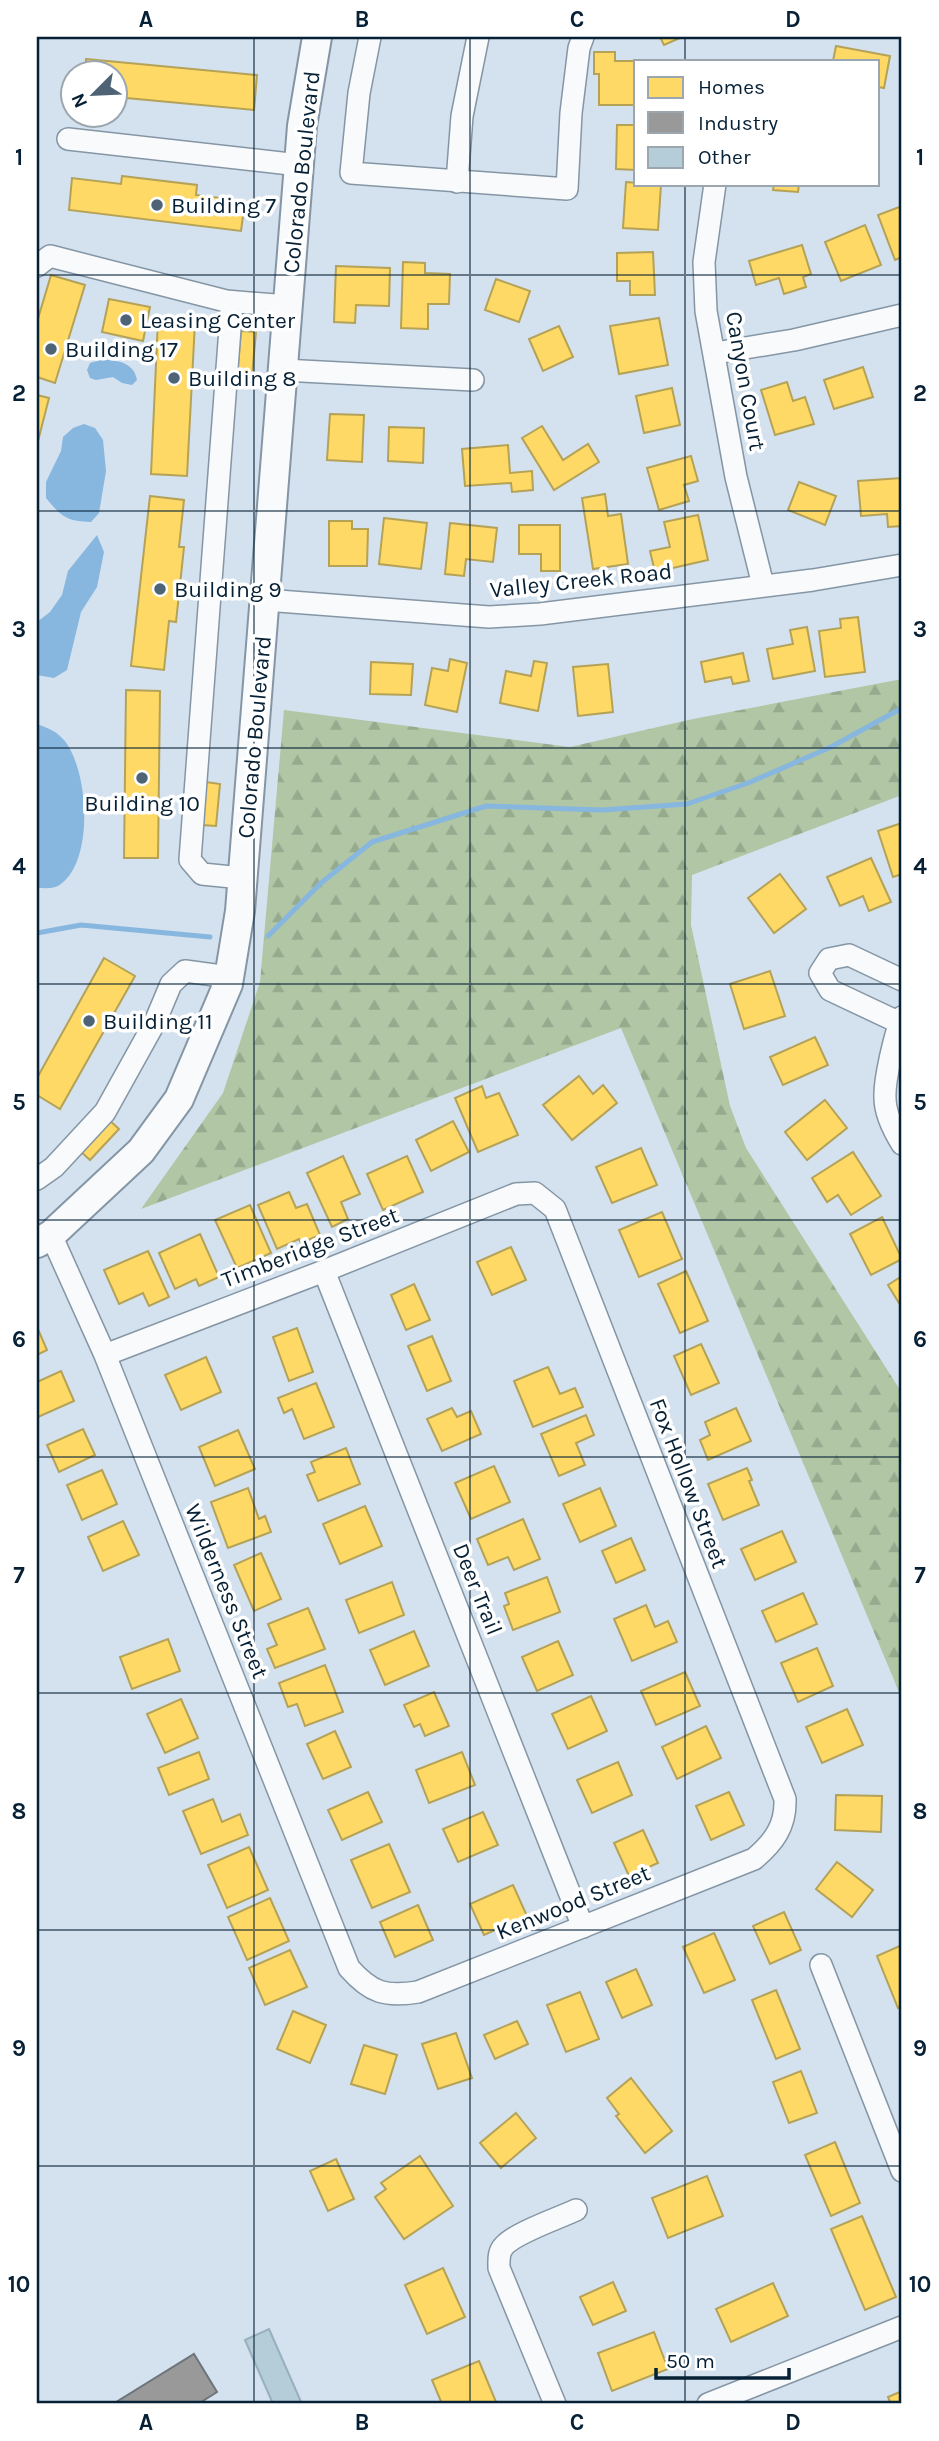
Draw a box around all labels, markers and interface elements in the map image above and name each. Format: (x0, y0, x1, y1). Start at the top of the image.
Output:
text: A (139, 6, 153, 33)
text: B (355, 6, 369, 33)
text: C (570, 6, 584, 33)
text: D (785, 6, 801, 33)
north arrow (60, 60, 130, 130)
legend (634, 60, 880, 186)
street label: Colorado Boulevard (277, 69, 326, 275)
text: Homes (698, 75, 765, 99)
text: N (67, 90, 92, 111)
text: Industry (698, 111, 778, 135)
text: 1 (15, 144, 23, 171)
text: 1 (916, 144, 924, 171)
text: Other (698, 145, 751, 169)
place label: Building 7 (171, 192, 276, 219)
marker: Building 7 (149, 197, 165, 213)
place label: Leasing Center (140, 307, 296, 334)
street label: Canyon Court (720, 309, 771, 453)
marker: Leasing Center (118, 312, 134, 328)
place label: Building 17 (65, 336, 178, 363)
marker: Building 17 (43, 341, 59, 357)
place label: Building 8 (188, 365, 296, 392)
marker: Building 8 (166, 370, 182, 386)
text: 2 (12, 380, 26, 407)
text: 2 (913, 380, 927, 407)
street label: Valley Creek Road (489, 558, 674, 603)
place label: Building 9 (174, 576, 282, 603)
marker: Building 9 (152, 581, 168, 597)
text: 3 (12, 616, 26, 643)
text: 3 (913, 616, 927, 643)
street label: Colorado Boulevard (232, 634, 277, 840)
marker: Building 10 (134, 770, 150, 786)
place label: Building 10 (84, 790, 200, 817)
text: 4 (12, 853, 26, 880)
text: 4 (913, 853, 927, 880)
place label: Building 11 (103, 1008, 213, 1035)
marker: Building 11 (81, 1013, 97, 1029)
text: 5 (12, 1089, 26, 1116)
text: 5 (913, 1089, 927, 1116)
street label: Timberidge Street (218, 1201, 403, 1294)
text: 6 (12, 1326, 26, 1353)
text: 6 (913, 1326, 927, 1353)
street label: Fox Hollow Street (644, 1394, 733, 1572)
street label: Wilderness Street (179, 1500, 274, 1683)
street label: Deer Trail (447, 1539, 508, 1639)
text: 7 (13, 1562, 25, 1589)
text: 7 (914, 1562, 926, 1589)
text: 8 (12, 1798, 26, 1825)
text: 8 (913, 1798, 927, 1825)
street label: Kenwood Street (492, 1859, 654, 1946)
text: 9 (12, 2035, 26, 2062)
text: 9 (913, 2035, 927, 2062)
text: 10 (8, 2271, 30, 2298)
text: 10 (909, 2271, 931, 2298)
scale bar (656, 2336, 788, 2380)
text: 50 m (666, 2349, 715, 2373)
text: A (139, 2409, 153, 2436)
text: B (355, 2409, 369, 2436)
text: C (570, 2409, 584, 2436)
text: D (785, 2409, 801, 2436)

